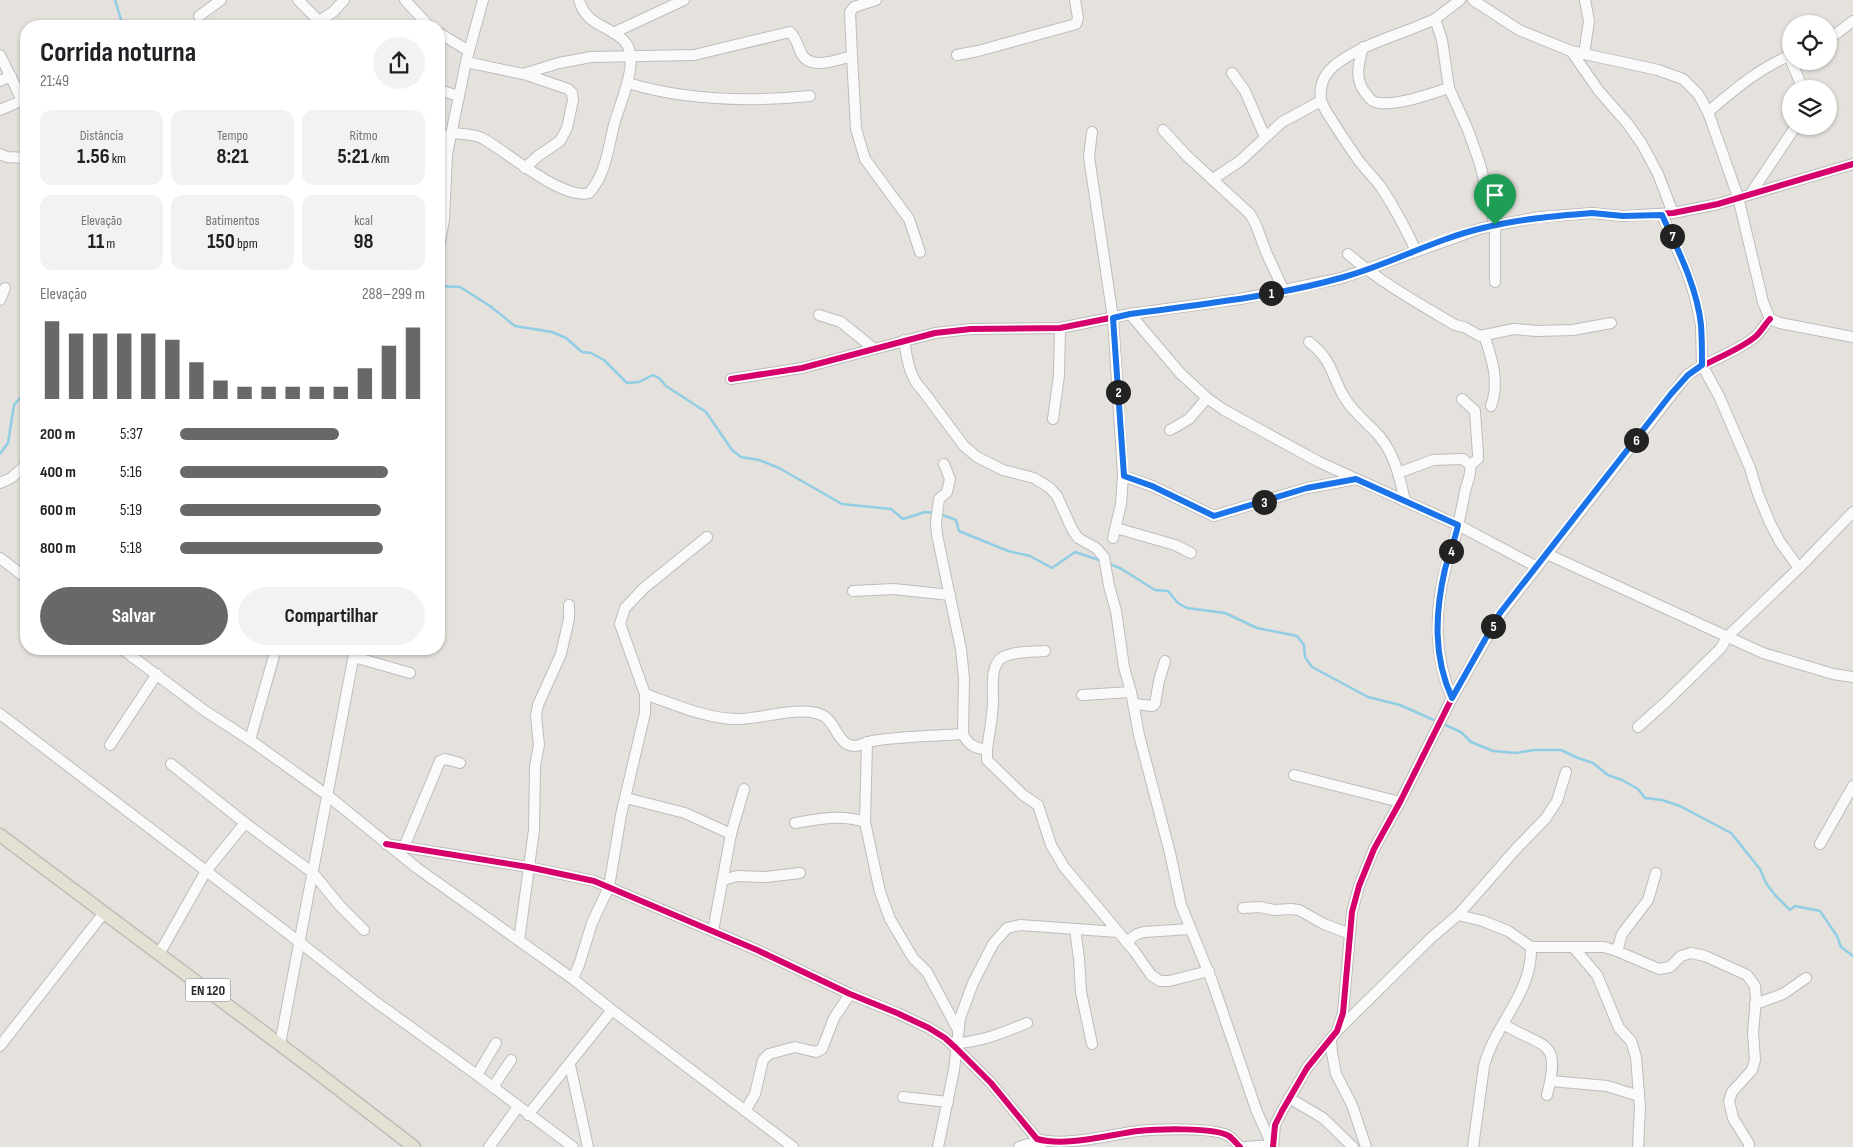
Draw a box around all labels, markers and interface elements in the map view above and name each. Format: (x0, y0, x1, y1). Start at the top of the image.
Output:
map controls (1782, 15, 1837, 135)
button: locate (1782, 15, 1837, 70)
text: Corrida noturna (40, 36, 196, 69)
button: share (373, 37, 425, 89)
text: 21:49 (40, 72, 69, 91)
button: layers (1782, 80, 1837, 135)
text: Distância (80, 127, 123, 144)
text: Tempo (217, 127, 248, 144)
text: Ritmo (349, 127, 378, 144)
text: 1.56 (77, 144, 110, 169)
text: 8:21 (216, 144, 249, 169)
text: 5:21 (338, 144, 369, 169)
text: km (110, 150, 126, 167)
text: /km (369, 150, 389, 167)
pin (1474, 174, 1516, 225)
icon: arrive (1481, 181, 1509, 209)
text: Elevação (81, 212, 122, 229)
text: Batimentos (205, 212, 260, 229)
text: kcal (354, 212, 373, 229)
pin: 7 (1660, 224, 1684, 248)
text: 7 (1669, 228, 1676, 245)
text: 11 (88, 229, 104, 254)
text: 150 (207, 229, 235, 254)
text: 98 (354, 229, 373, 254)
text: m (104, 235, 115, 252)
text: bpm (235, 235, 258, 252)
pin: 1 (1258, 280, 1284, 306)
text: Elevação (40, 285, 87, 304)
text: 288–299 m (362, 285, 425, 304)
text: 1 (1269, 285, 1274, 302)
pin: 2 (1106, 380, 1130, 404)
text: 2 (1115, 384, 1122, 401)
text: 200 m (40, 425, 75, 444)
text: 5:37 (120, 425, 143, 444)
pin: 6 (1624, 428, 1648, 452)
text: 6 (1633, 432, 1640, 449)
text: 400 m (40, 463, 76, 482)
text: 5:16 (120, 463, 142, 482)
pin: 3 (1252, 490, 1276, 514)
text: 3 (1261, 494, 1268, 511)
text: 600 m (40, 501, 76, 520)
text: 5:19 (120, 501, 142, 520)
pin: 4 (1438, 538, 1464, 564)
text: 800 m (40, 539, 76, 558)
text: 5:18 (120, 539, 142, 558)
text: 4 (1448, 543, 1455, 560)
button: Salvar (40, 587, 228, 645)
button: Compartilhar (238, 587, 425, 645)
pin: 5 (1480, 614, 1506, 638)
text: 5 (1490, 618, 1497, 635)
road number: EN 120 (186, 978, 230, 1002)

